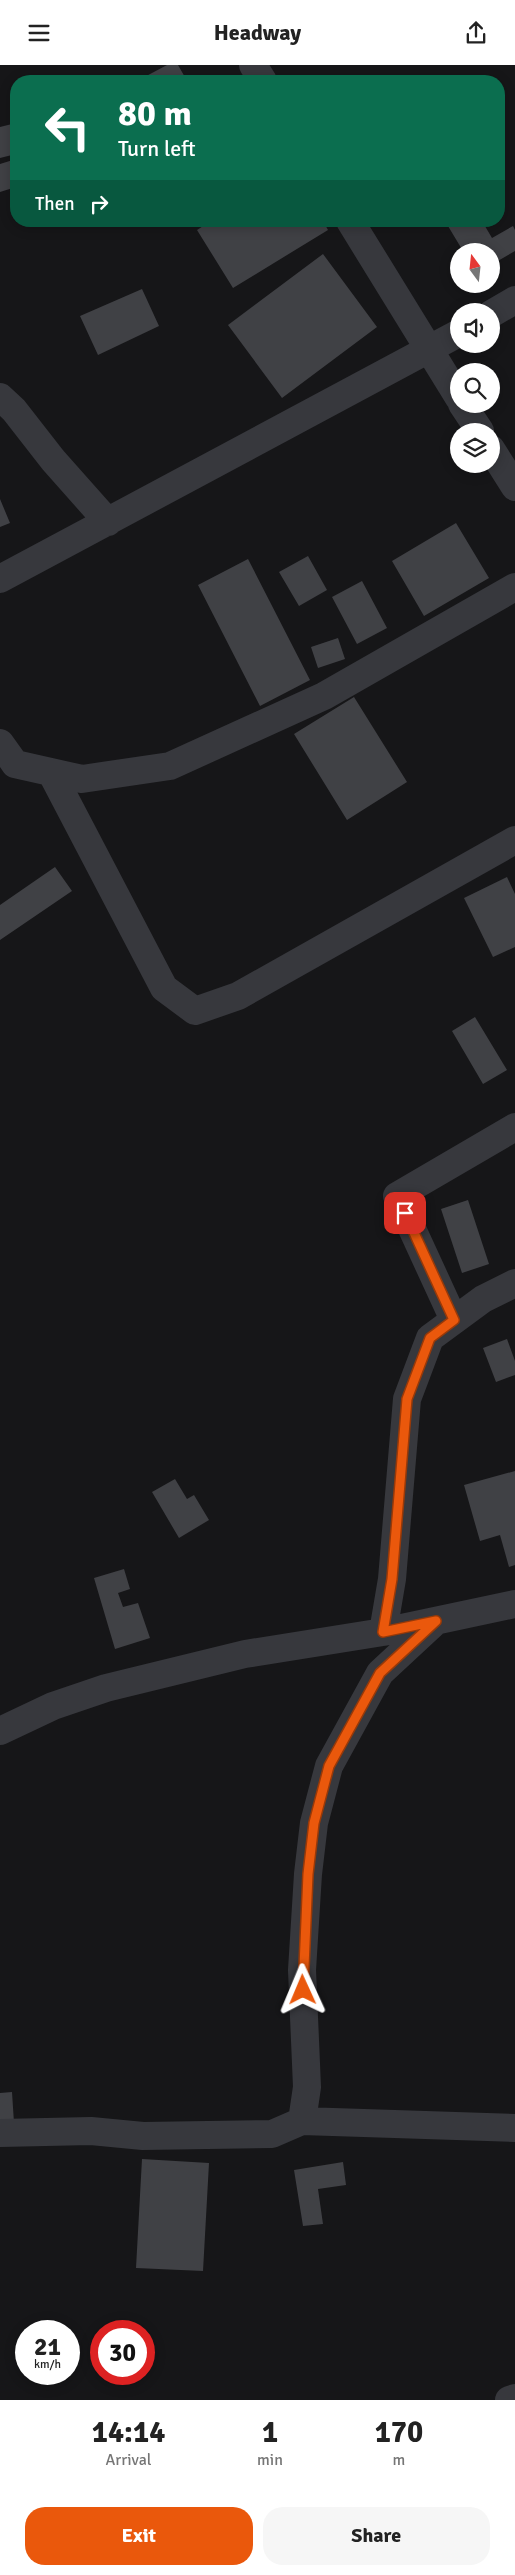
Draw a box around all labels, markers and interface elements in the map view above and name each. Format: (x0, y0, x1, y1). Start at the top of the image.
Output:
icon: menu (25, 19, 53, 47)
text: Headway (214, 19, 301, 46)
icon: share (462, 19, 490, 47)
text: 80 m (118, 92, 192, 135)
icon: left (35, 95, 100, 160)
text: Turn left (118, 135, 196, 162)
icon: right (85, 190, 113, 218)
text: Then (35, 192, 75, 216)
north arrow (450, 243, 500, 293)
map controls (450, 243, 500, 473)
button: sound (450, 303, 500, 353)
button: search (450, 363, 500, 413)
button: layers (450, 423, 500, 473)
pin (384, 1192, 426, 1234)
icon: arrive (391, 1199, 419, 1227)
position arrow (276, 1963, 328, 2015)
speed limit sign: 30 (90, 2320, 155, 2385)
text: 21 (34, 2331, 61, 2362)
text: km/h (34, 2357, 61, 2372)
text: 14:14 (92, 2414, 165, 2451)
text: 1 (262, 2414, 278, 2451)
text: 170 (375, 2414, 423, 2451)
text: Arrival (105, 2450, 152, 2470)
text: min (257, 2450, 283, 2470)
text: m (393, 2450, 405, 2470)
button: Exit (25, 2507, 253, 2565)
button: Share (263, 2507, 490, 2565)

